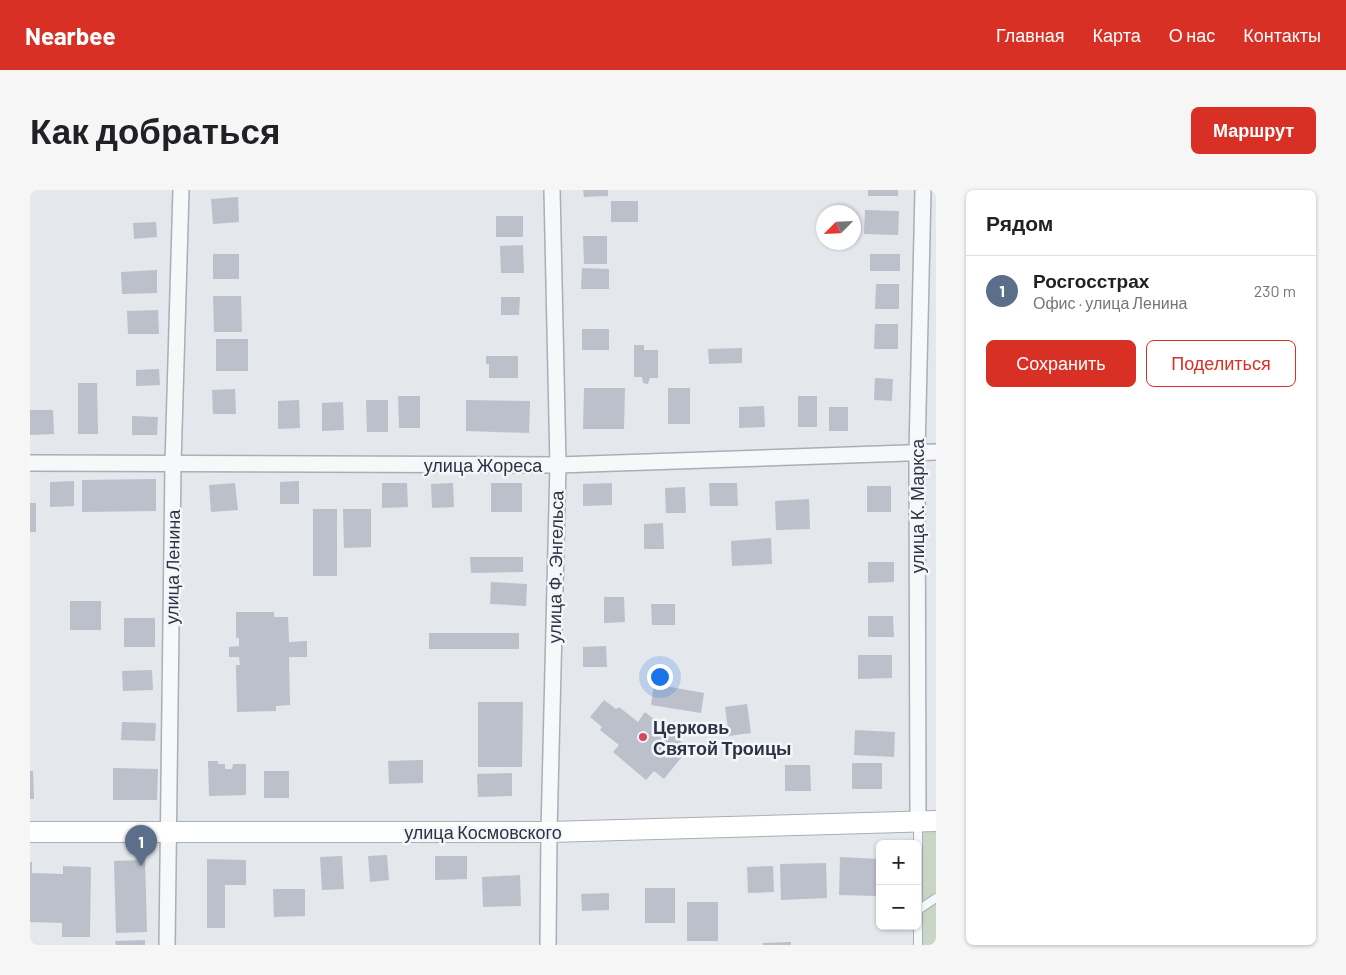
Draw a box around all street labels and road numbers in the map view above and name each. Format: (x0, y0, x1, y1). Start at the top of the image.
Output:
street label: улица К. Маркса (906, 438, 928, 573)
street label: улица Жореса (424, 454, 543, 476)
street label: улица Ф. Энгельса (543, 489, 567, 644)
street label: улица Ленина (160, 508, 184, 625)
street label: улица Космовского (404, 821, 562, 843)

